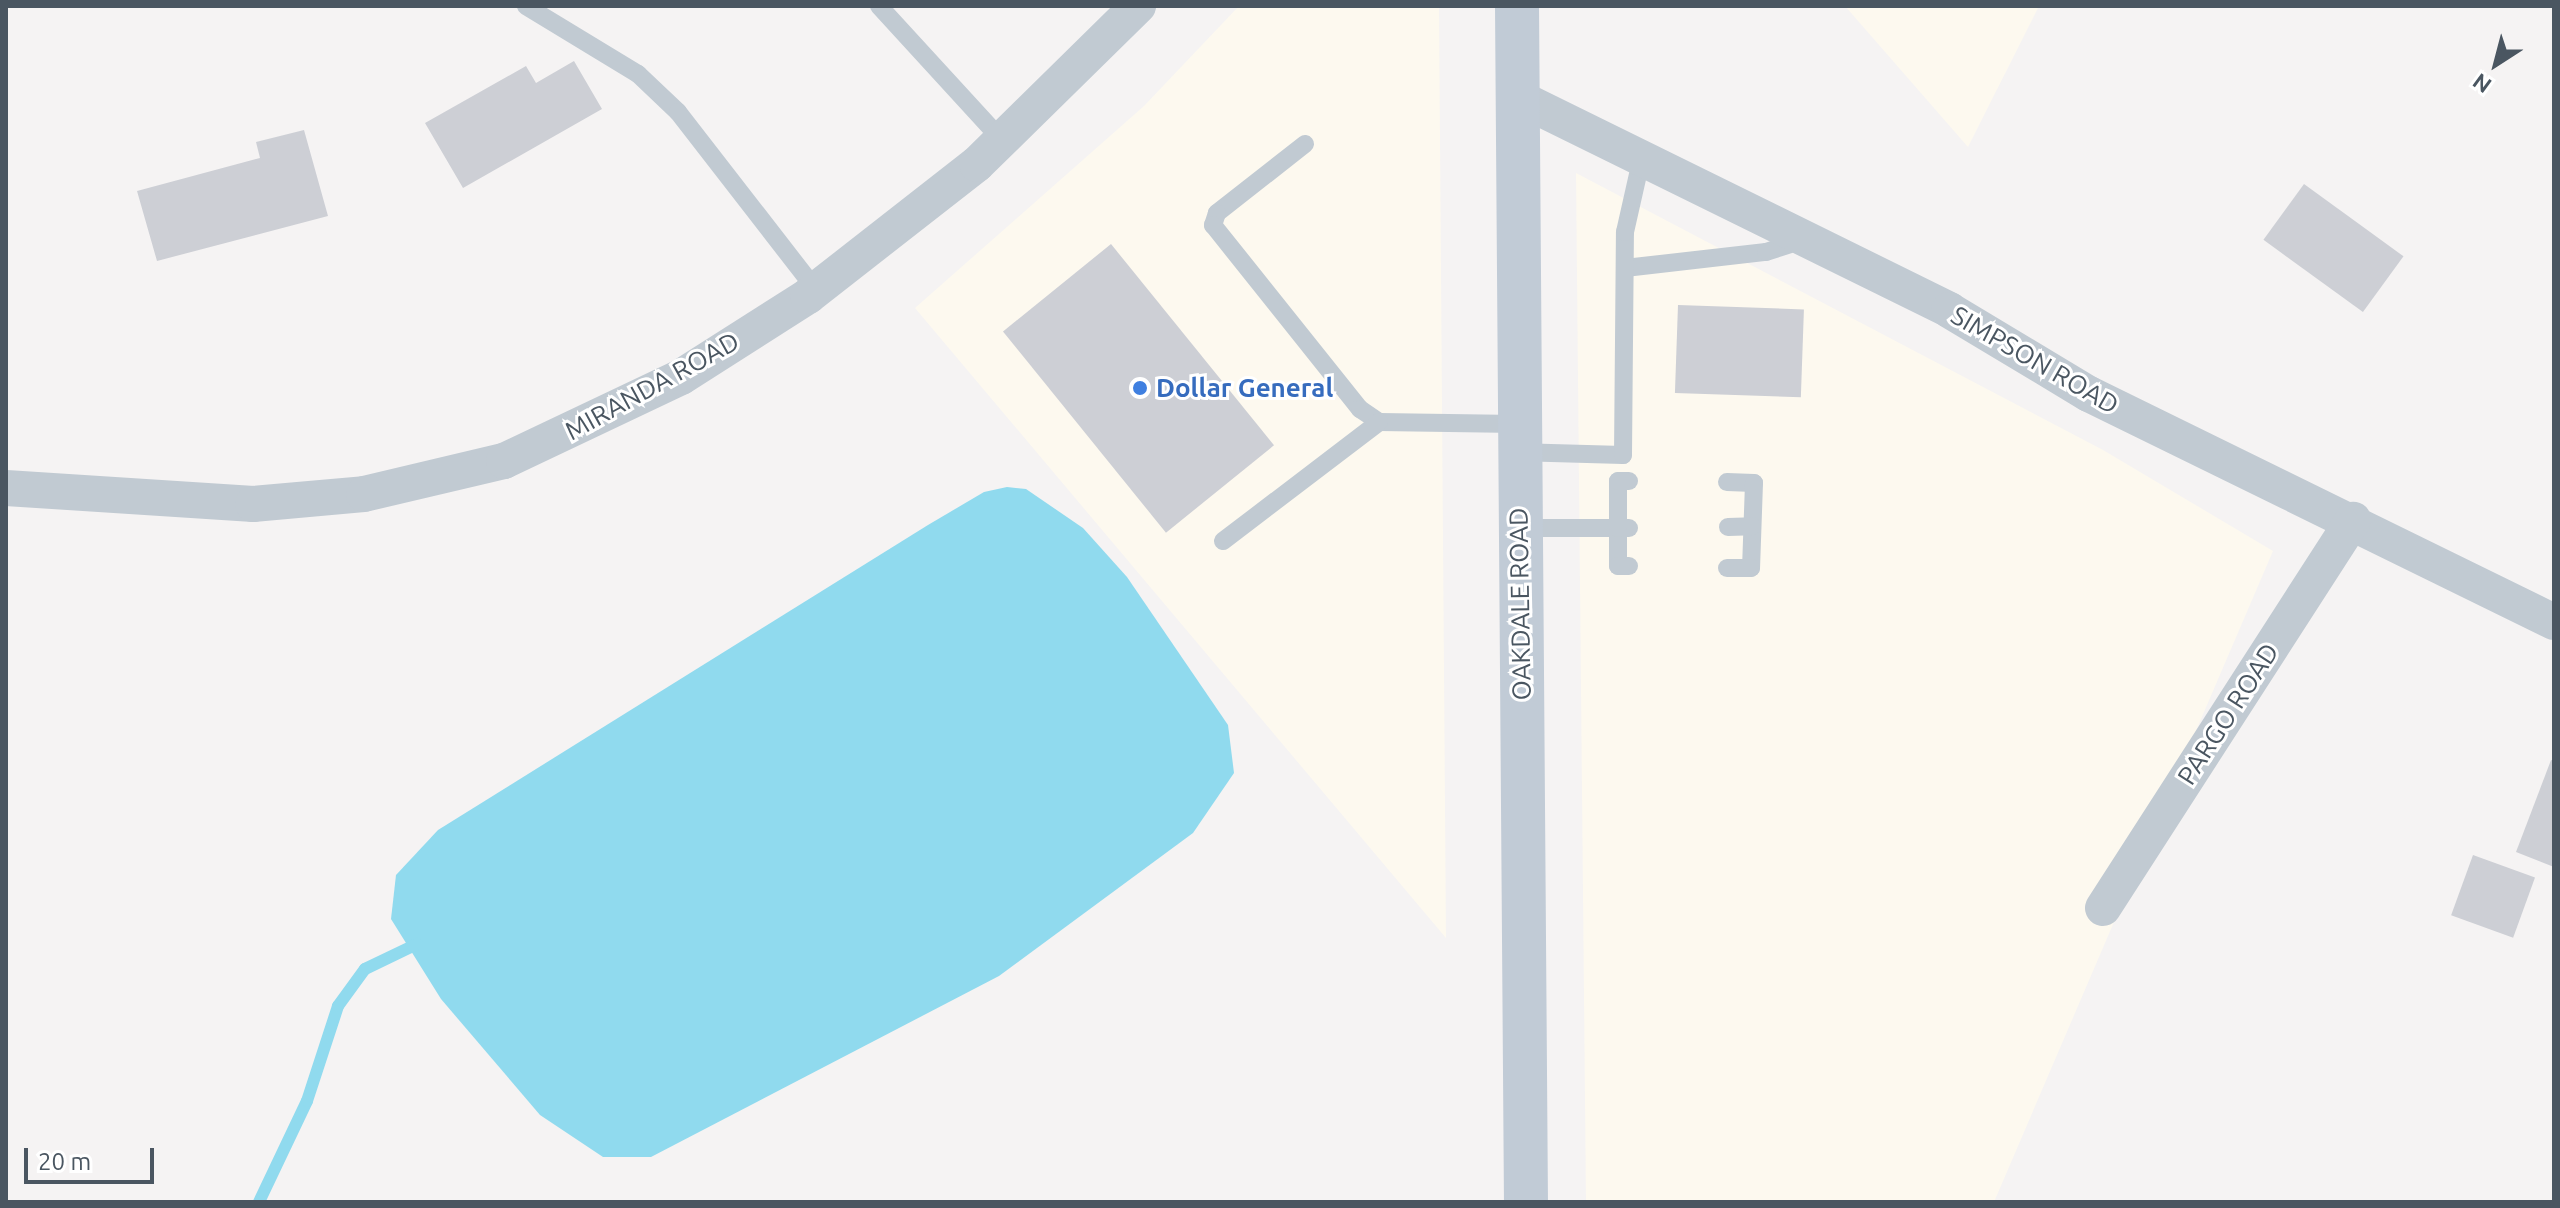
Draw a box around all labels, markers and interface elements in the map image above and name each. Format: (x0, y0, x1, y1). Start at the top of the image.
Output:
north arrow (2456, 24, 2536, 104)
text: N (2468, 69, 2496, 99)
street label: SIMPSON ROAD (1946, 299, 2124, 421)
street label: MIRANDA ROAD (560, 325, 744, 447)
place label: Dollar General (1156, 372, 1333, 404)
marker: Dollar General (1131, 379, 1149, 397)
street label: OAKDALE ROAD (1503, 507, 1537, 701)
street label: PARGO ROAD (2171, 638, 2285, 790)
scale bar (28, 1132, 158, 1182)
text: 20 m (38, 1148, 91, 1175)

